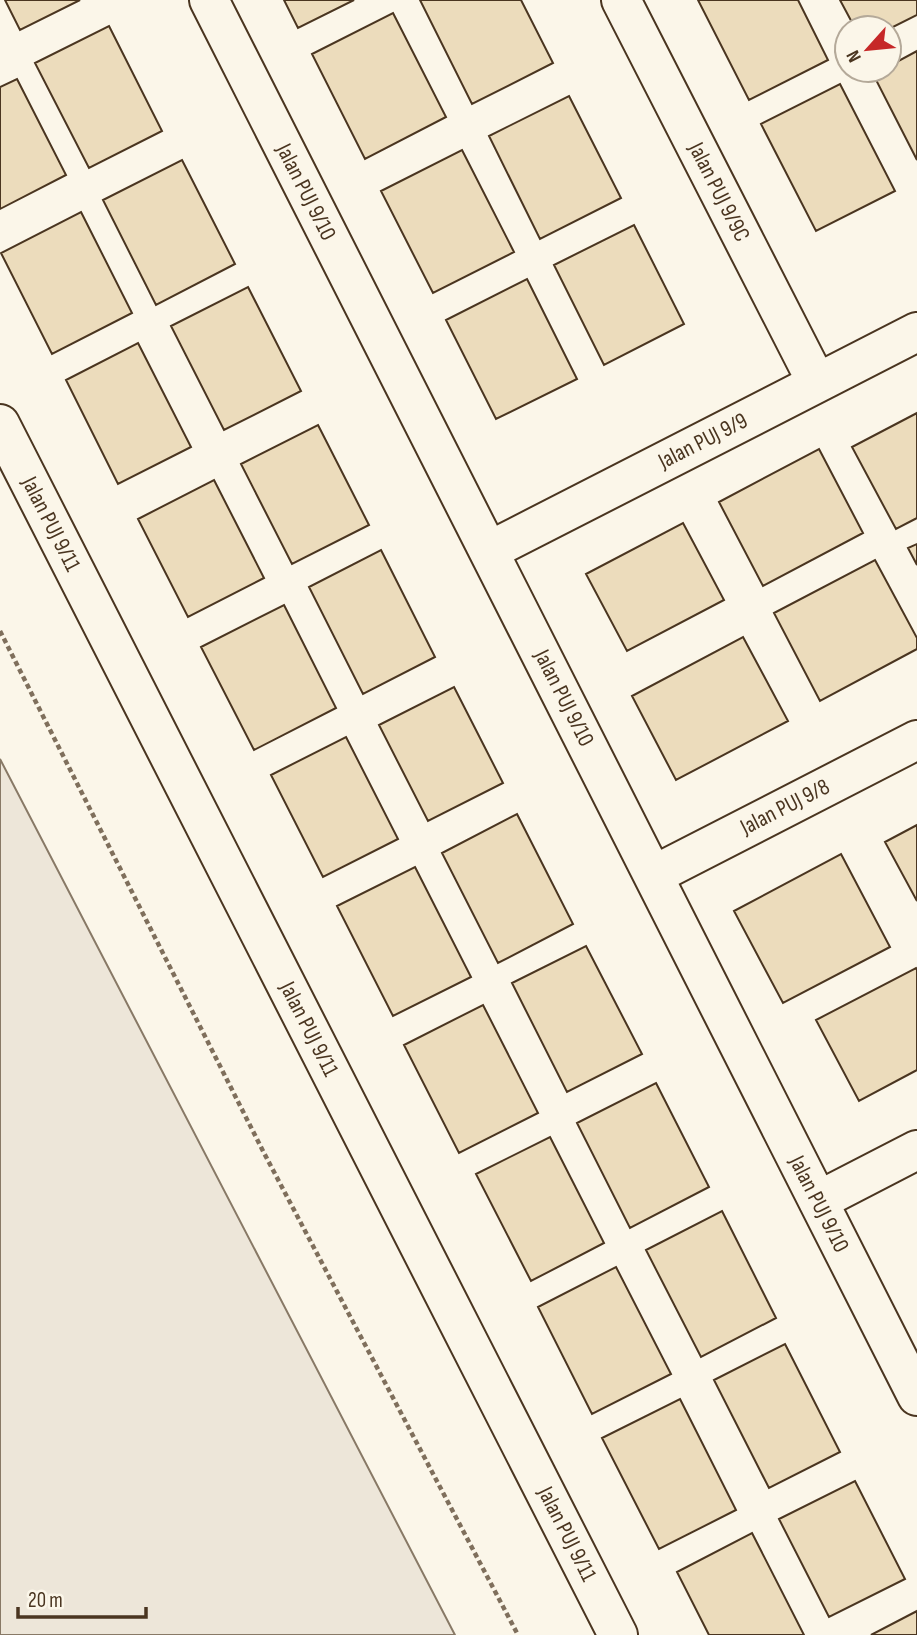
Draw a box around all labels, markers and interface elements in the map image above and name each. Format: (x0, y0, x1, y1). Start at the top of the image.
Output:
north arrow (833, 14, 903, 84)
text: N (842, 46, 867, 66)
street label: Jalan PUJ 9/9C (682, 137, 756, 246)
street label: Jalan PUJ 9/10 (269, 138, 342, 245)
street label: Jalan PUJ 9/9 (653, 407, 752, 476)
street label: Jalan PUJ 9/11 (15, 471, 87, 576)
street label: Jalan PUJ 9/10 (527, 644, 600, 751)
street label: Jalan PUJ 9/8 (735, 773, 834, 842)
street label: Jalan PUJ 9/11 (273, 976, 345, 1081)
street label: Jalan PUJ 9/10 (782, 1150, 855, 1257)
street label: Jalan PUJ 9/11 (531, 1481, 603, 1586)
scale bar (18, 1576, 145, 1620)
text: 20 m (28, 1588, 63, 1613)

